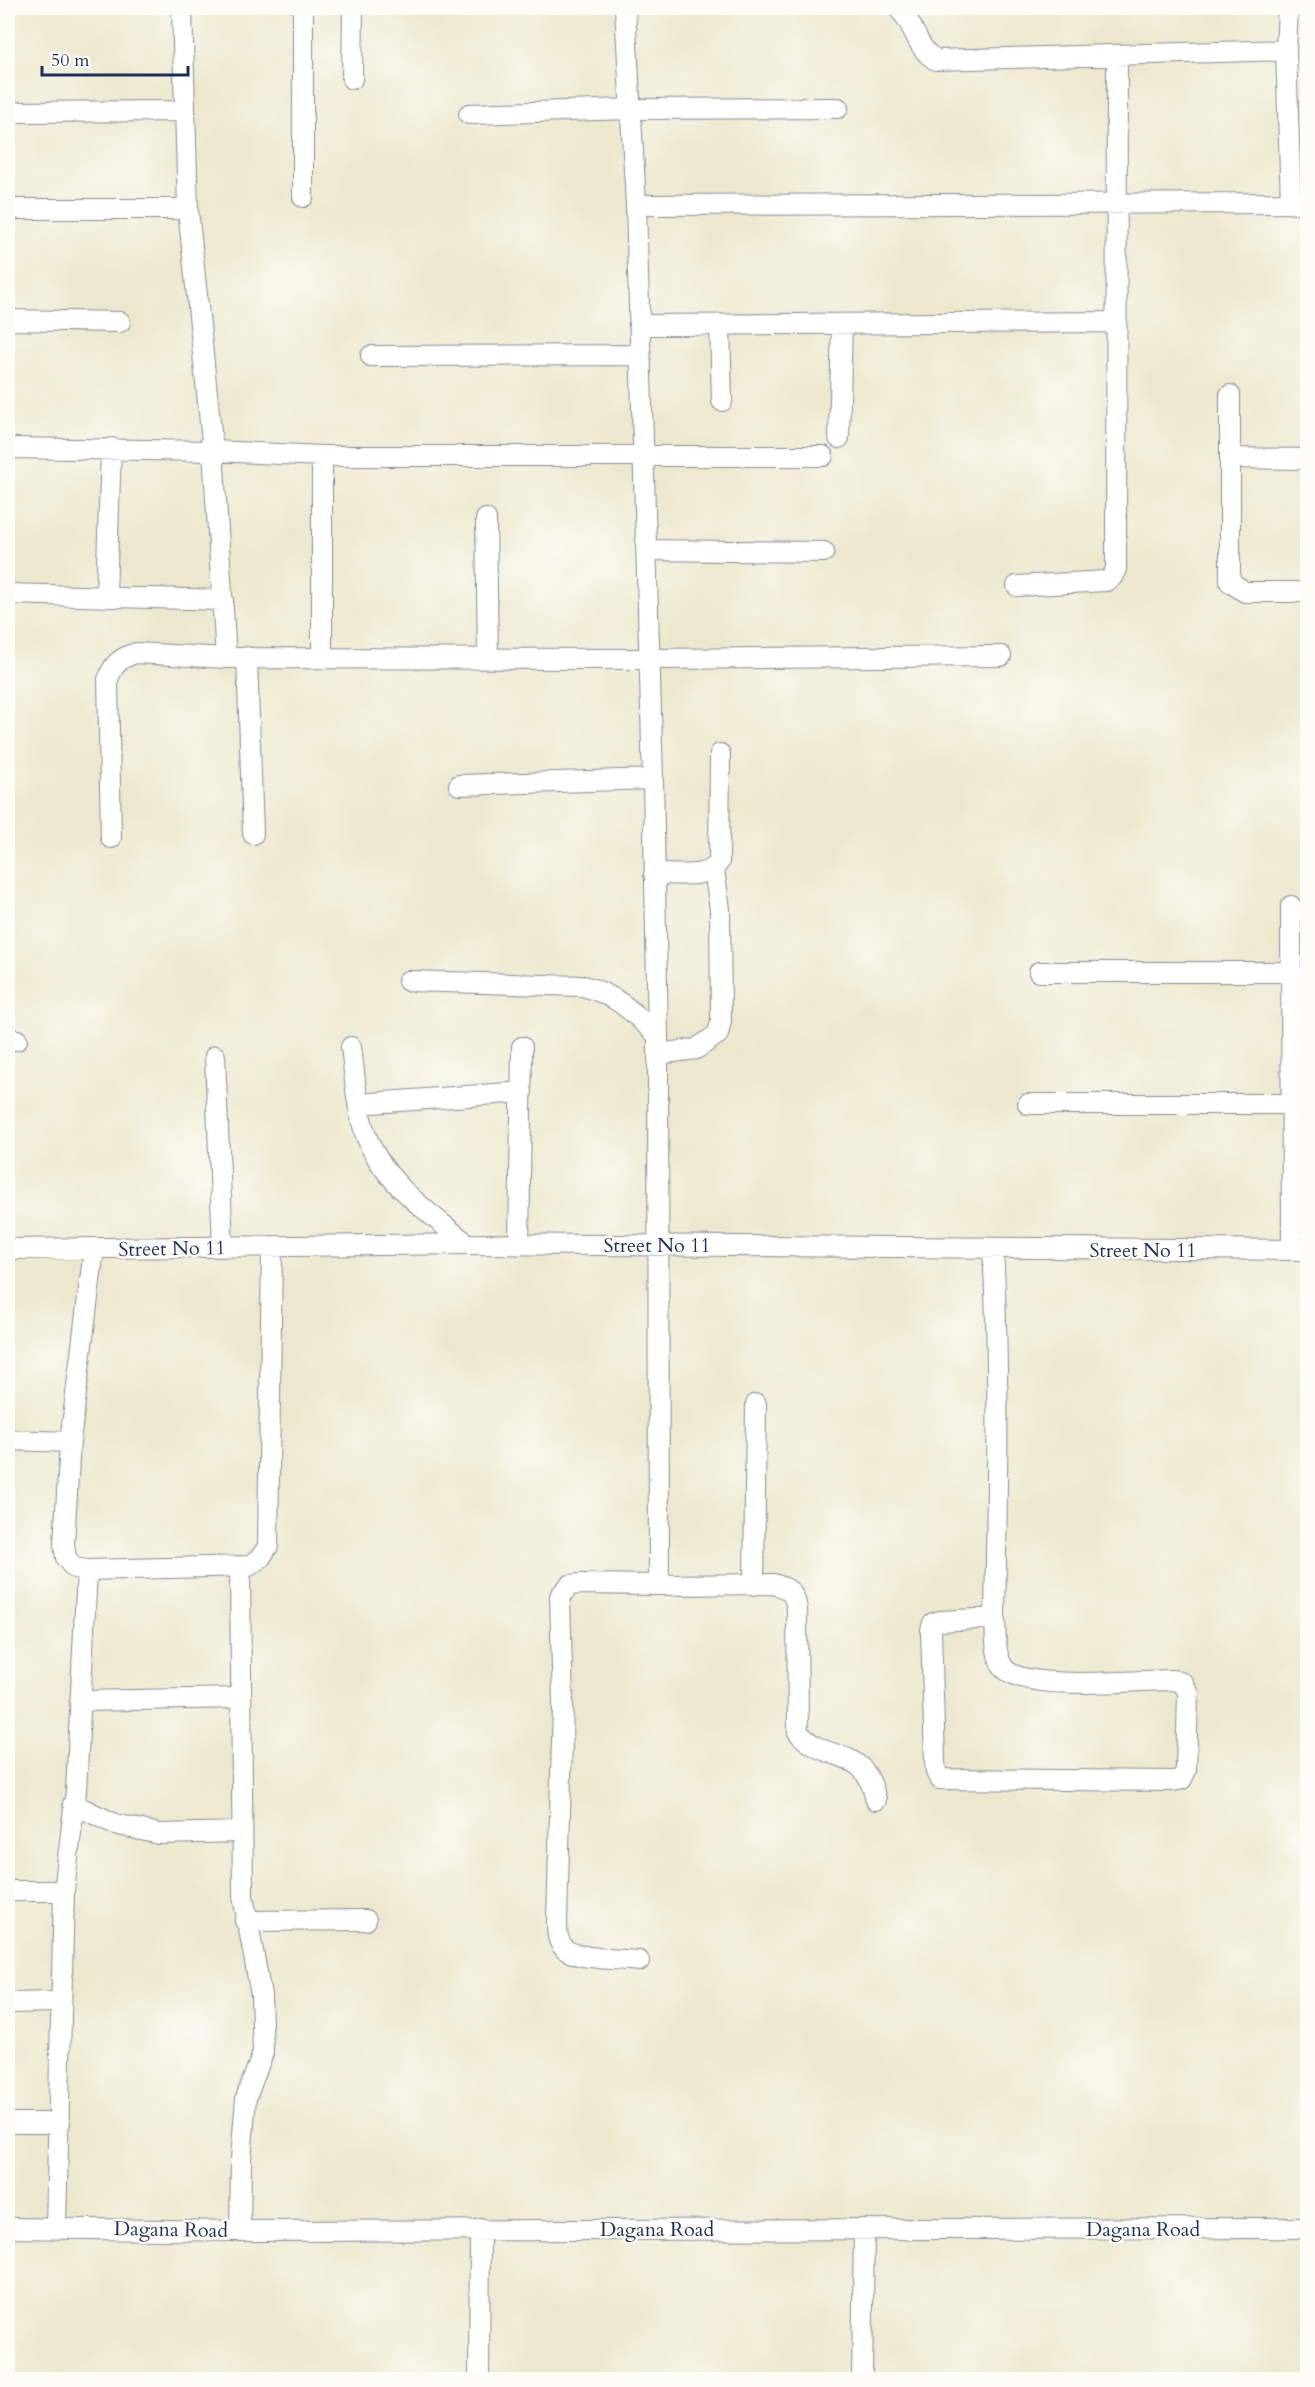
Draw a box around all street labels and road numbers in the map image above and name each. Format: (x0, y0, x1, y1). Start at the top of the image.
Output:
street label: Street No 11 (603, 1232, 711, 1259)
street label: Street No 11 (118, 1234, 226, 1263)
street label: Street No 11 (1089, 1237, 1197, 1264)
street label: Dagana Road (114, 2215, 229, 2244)
street label: Dagana Road (600, 2216, 714, 2243)
street label: Dagana Road (1086, 2216, 1200, 2243)

